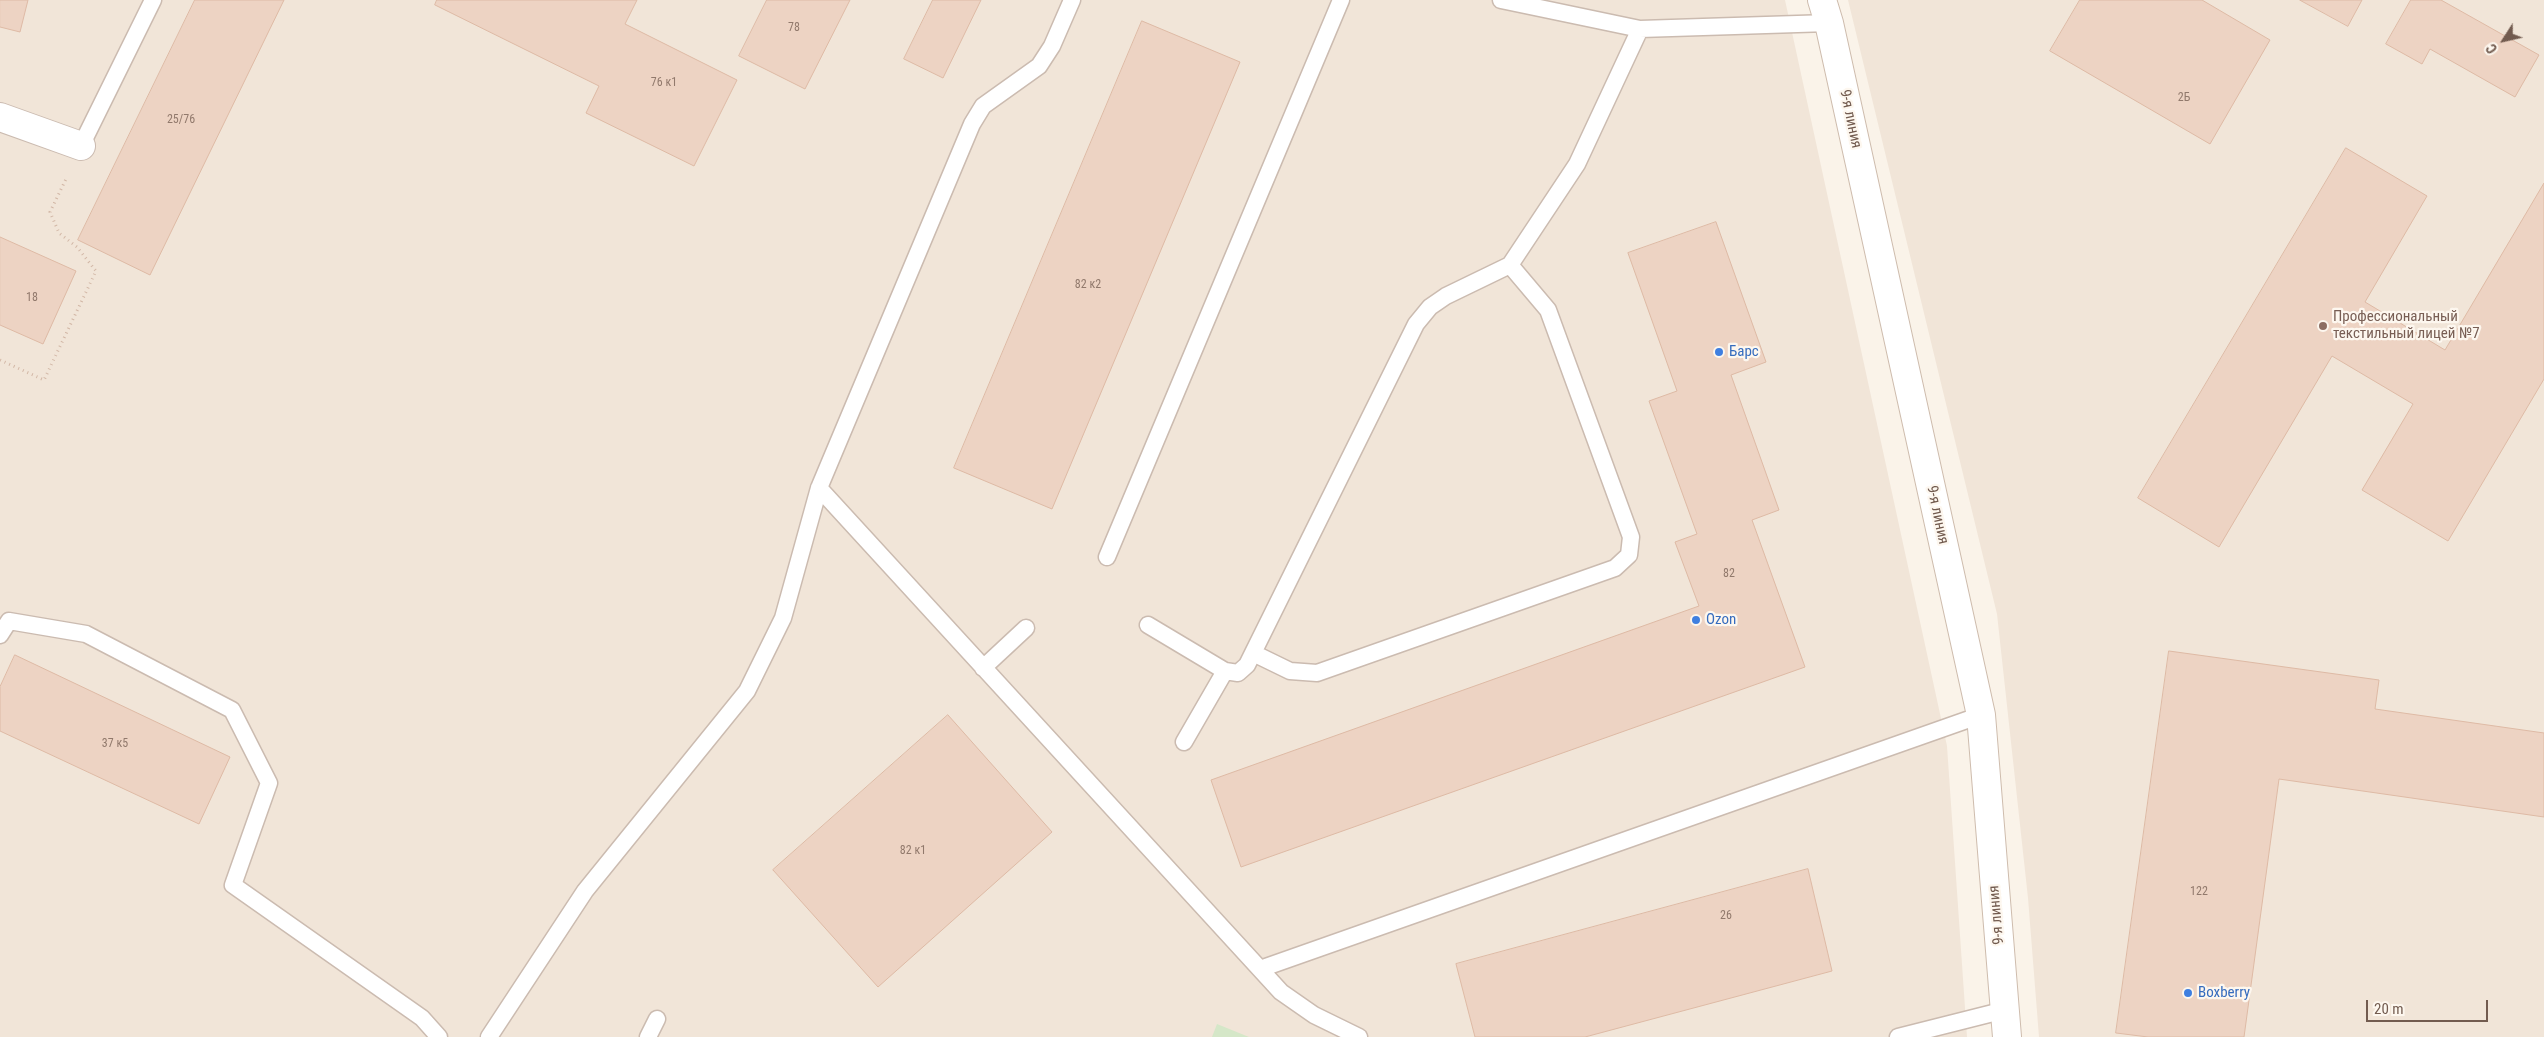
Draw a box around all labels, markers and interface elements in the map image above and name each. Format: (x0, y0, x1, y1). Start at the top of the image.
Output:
north arrow (2479, 15, 2529, 65)
house number: 78 (788, 21, 800, 35)
text: С (2483, 41, 2501, 56)
house number: 76 к1 (651, 76, 677, 90)
street label: 9-я линия (1835, 88, 1865, 150)
house number: 2Б (2178, 91, 2190, 105)
house number: 25/76 (167, 113, 195, 127)
house number: 82 к2 (1075, 278, 1101, 292)
house number: 18 (26, 291, 38, 305)
place label: Профессиональный текстильный лицей №7 (2333, 308, 2480, 343)
marker: Профессиональный текстильный лицей №7 (2317, 320, 2329, 332)
place label: Барс (1729, 343, 1759, 361)
marker: Барс (1713, 346, 1725, 358)
street label: 9-я линия (1922, 484, 1952, 546)
house number: 82 (1723, 567, 1735, 581)
place label: Ozon (1706, 611, 1736, 629)
marker: Ozon (1690, 614, 1702, 626)
house number: 37 к5 (102, 737, 128, 751)
house number: 82 к1 (900, 844, 926, 858)
street label: 9-я линия (1985, 885, 2009, 945)
house number: 122 (2190, 885, 2208, 899)
house number: 26 (1720, 909, 1732, 923)
place label: Boxberry (2198, 984, 2250, 1002)
marker: Boxberry (2182, 987, 2194, 999)
scale bar (2369, 990, 2492, 1022)
text: 20 m (2374, 1000, 2404, 1018)

